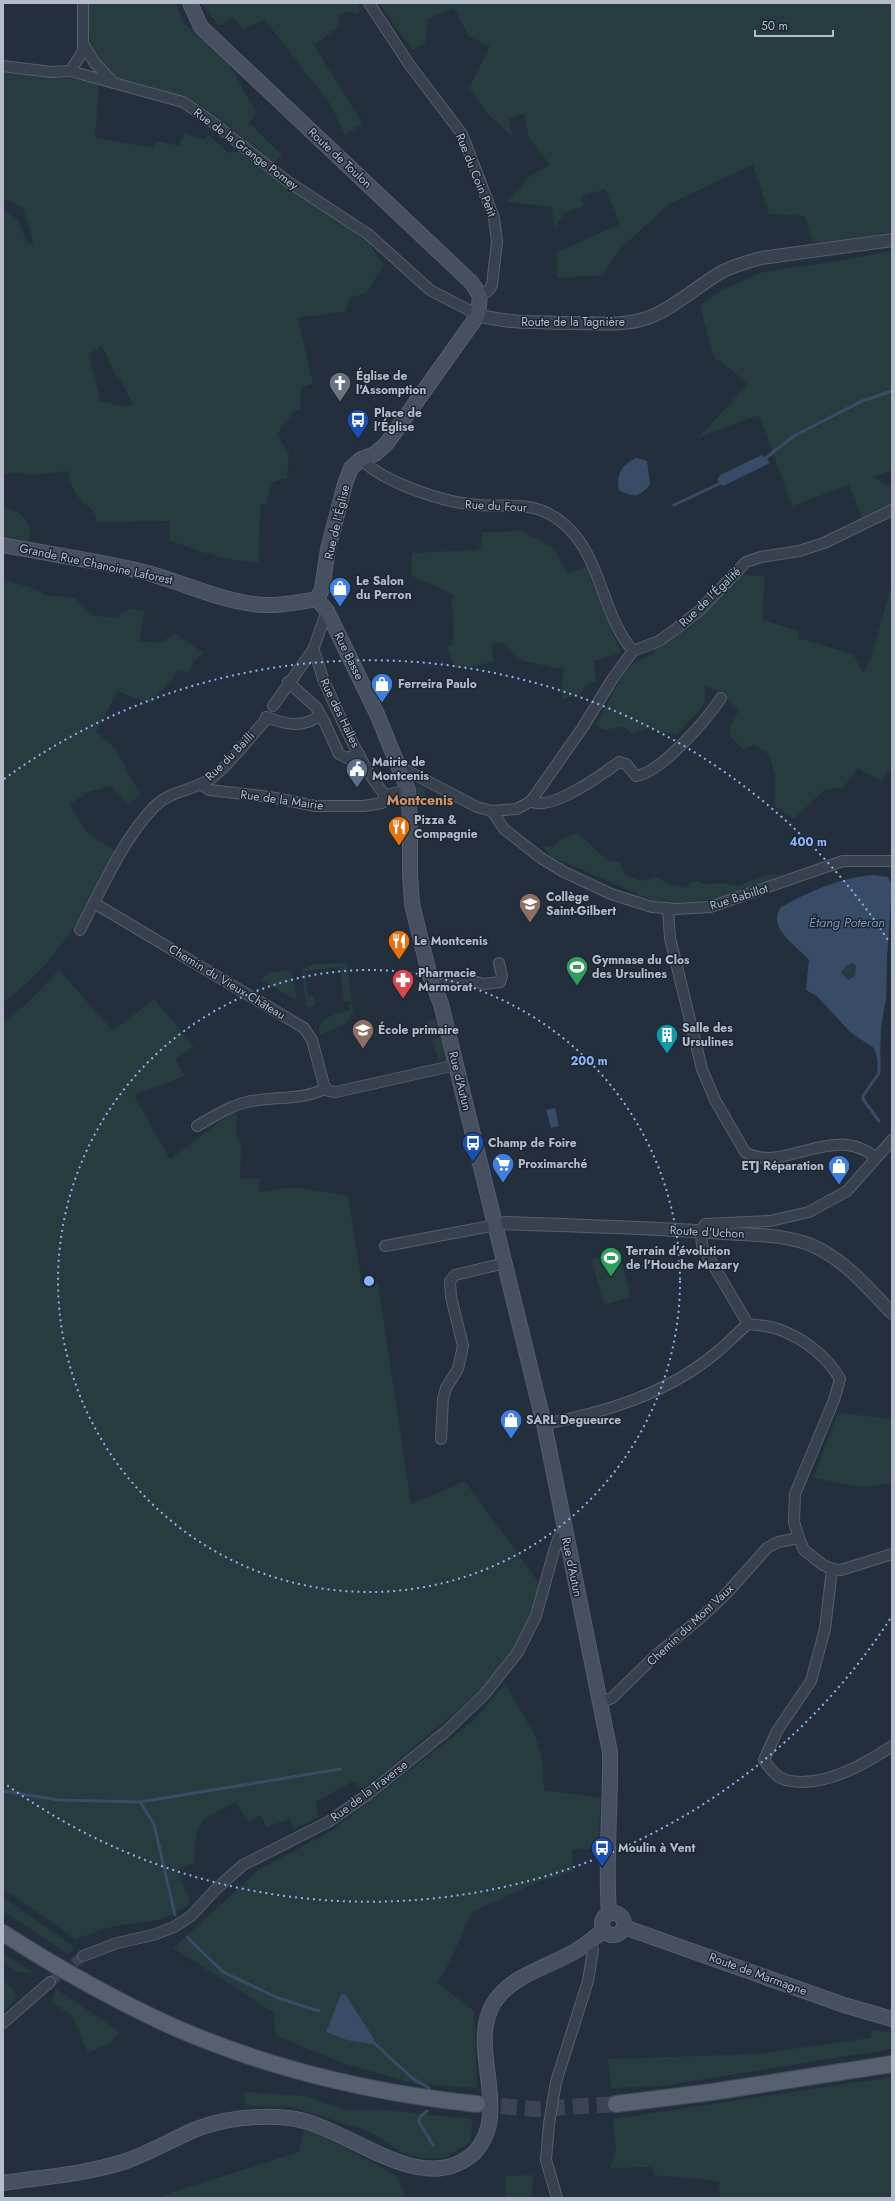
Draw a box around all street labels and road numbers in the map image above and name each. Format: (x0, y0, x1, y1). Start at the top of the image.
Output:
street label: Rue de la Grange Pomey (190, 104, 303, 195)
street label: Route de Toulon (304, 124, 376, 192)
street label: Rue du Coin Petit (451, 131, 501, 220)
street label: Route de la Tagnière (521, 313, 625, 331)
street label: Rue de l'Église (320, 483, 354, 561)
street label: Rue du Four (464, 495, 528, 517)
street label: Grande Rue Chanoine Laforest (18, 539, 174, 589)
street label: Rue de l'Égalité (675, 563, 745, 631)
street label: Rue Basse (330, 629, 368, 683)
street label: Rue des Halles (315, 675, 365, 751)
street label: Rue du Bailli (201, 727, 259, 785)
street label: Rue de la Mairie (239, 785, 325, 815)
street label: Rue Babillot (708, 879, 771, 915)
street label: Chemin du Vieux Château (165, 940, 289, 1024)
street label: Rue d'Autun (444, 1049, 476, 1113)
street label: Route d'Uchon (669, 1221, 745, 1243)
street label: Rue d'Autun (557, 1535, 587, 1599)
street label: Chemin du Mont Vaux (643, 1579, 738, 1670)
street label: Rue de la Traverse (327, 1756, 411, 1826)
street label: Route de Marmagne (707, 1948, 809, 2000)

